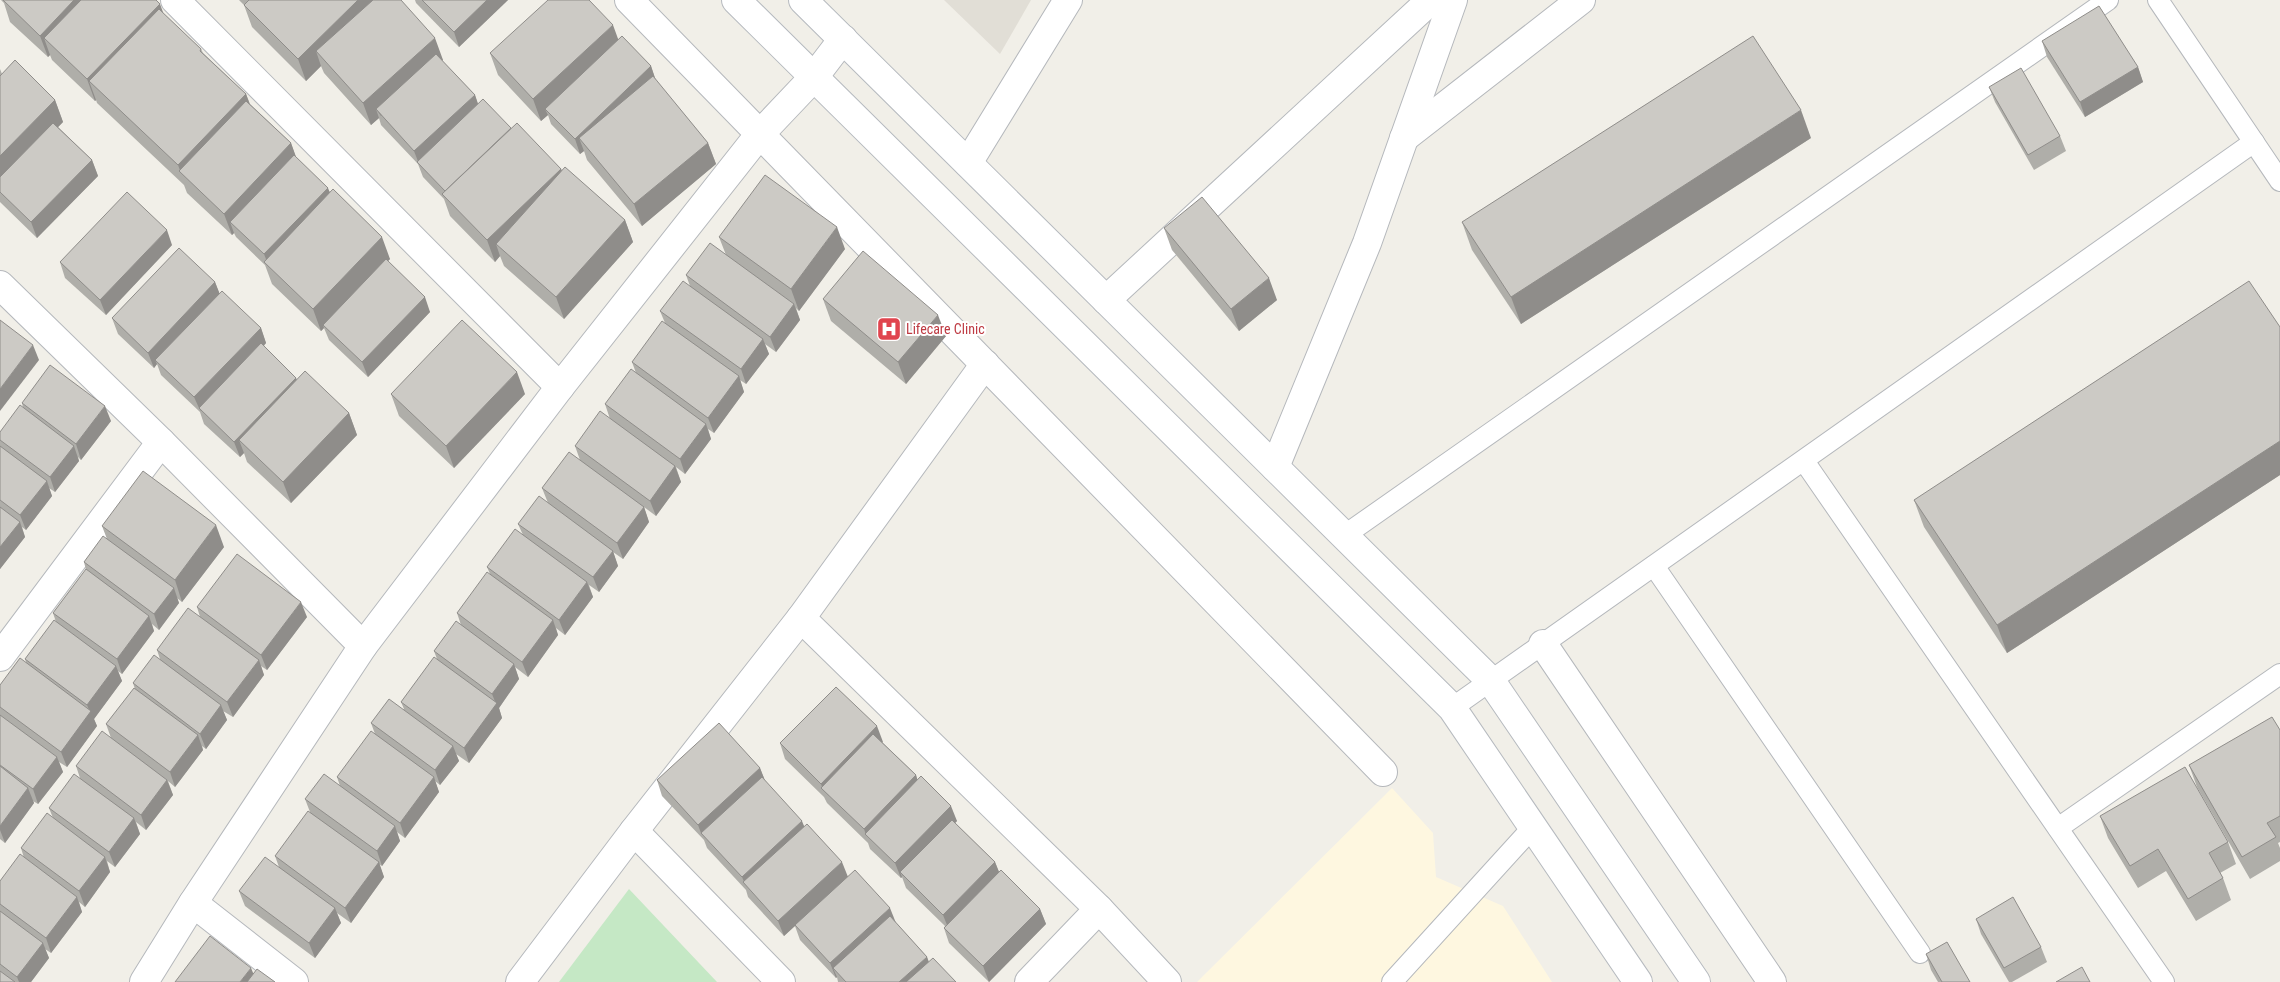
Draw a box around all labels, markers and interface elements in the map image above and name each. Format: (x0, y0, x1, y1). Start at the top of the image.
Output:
hospital icon: Lifecare Clinic (876, 316, 902, 342)
place label: Lifecare Clinic (906, 321, 985, 337)

